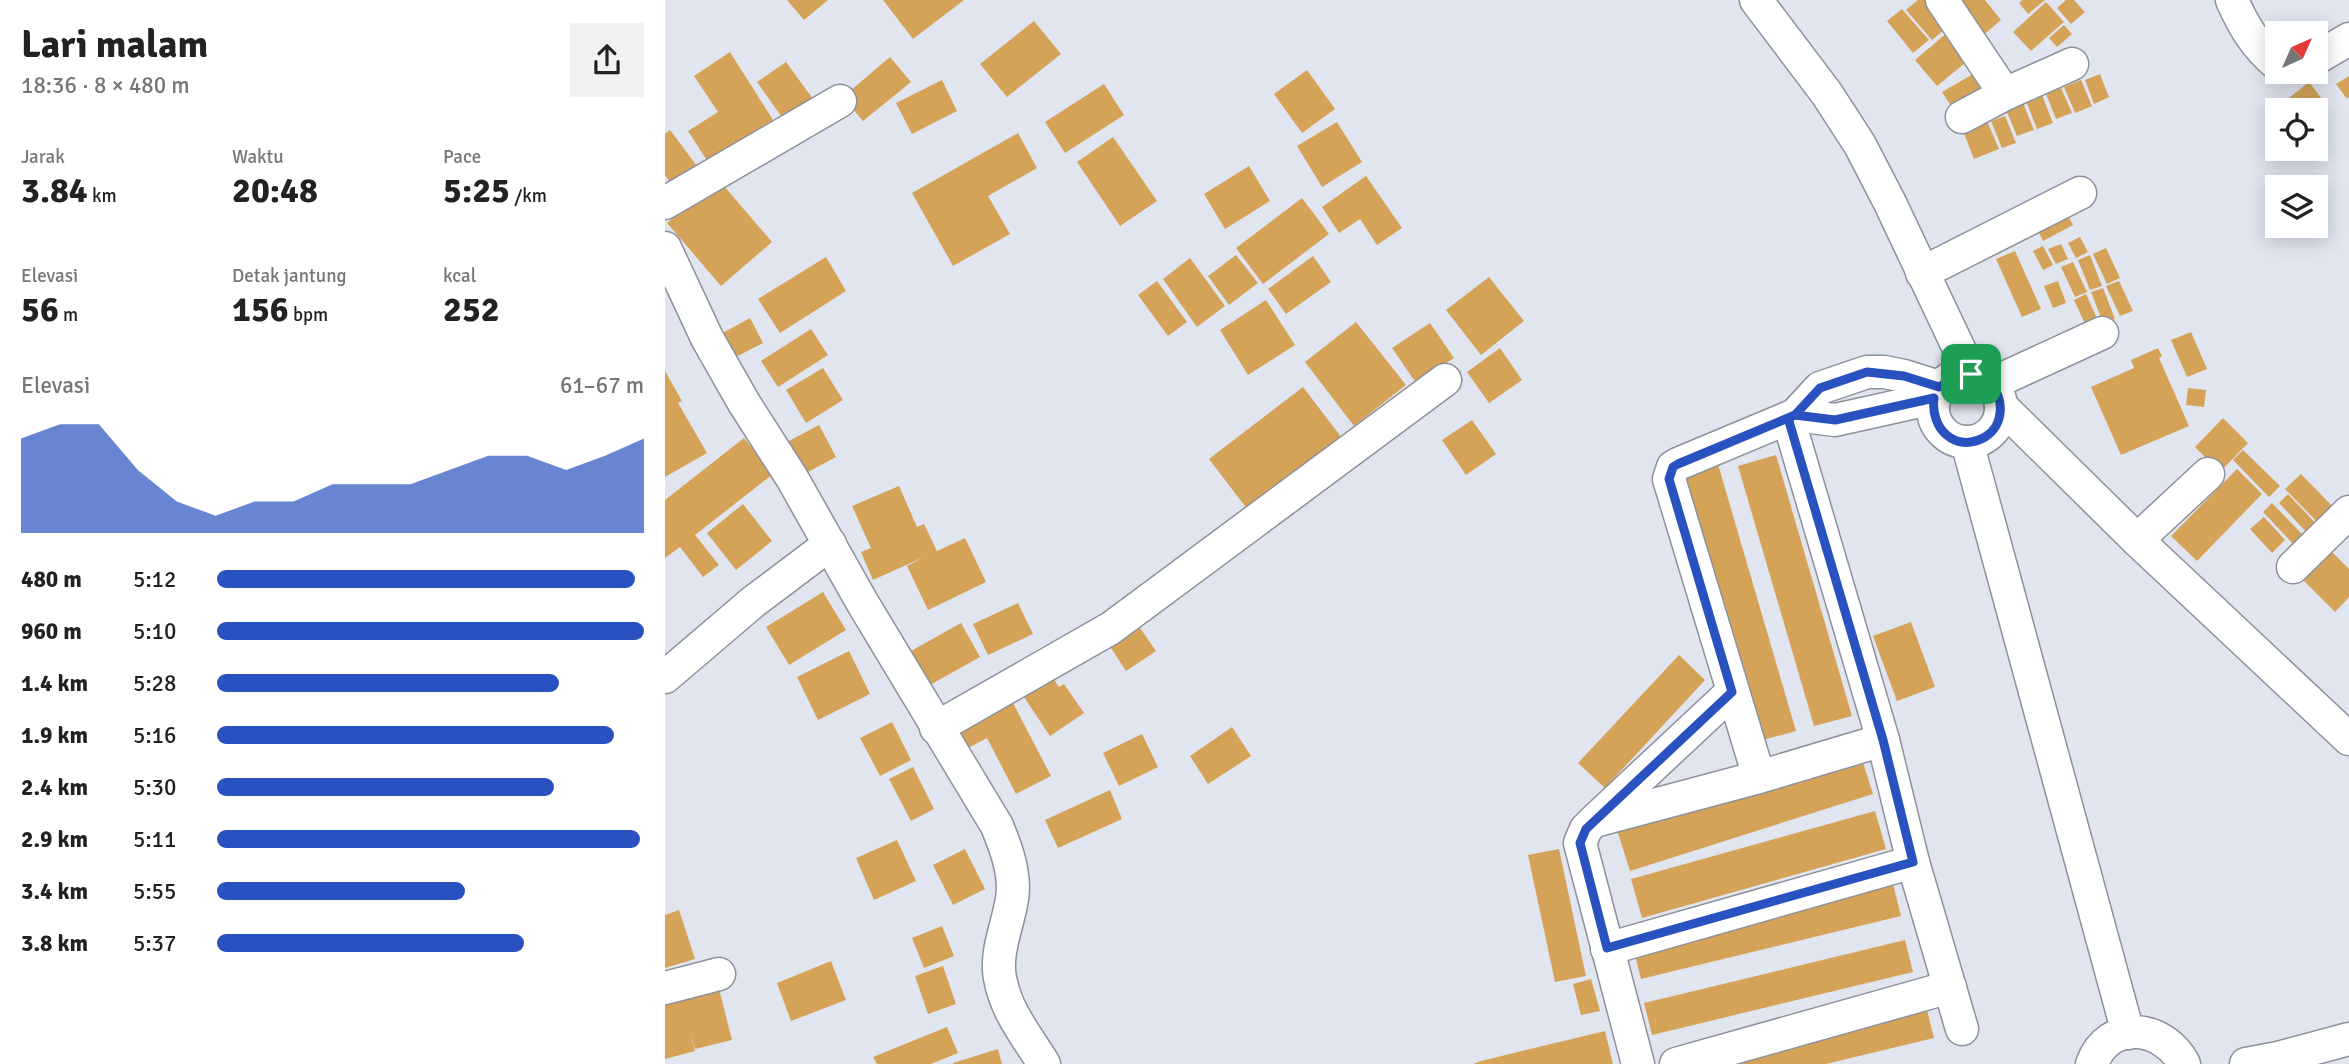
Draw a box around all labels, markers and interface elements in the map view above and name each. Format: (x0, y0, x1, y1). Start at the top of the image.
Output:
text: Lari malam (21, 21, 208, 68)
north arrow (2265, 21, 2327, 84)
map controls (2265, 21, 2328, 238)
button: share (570, 23, 644, 97)
text: 18:36 · 8 × 480 m (21, 71, 190, 100)
button: locate (2265, 98, 2328, 161)
text: Jarak (21, 145, 65, 169)
text: Waktu (232, 145, 284, 169)
text: Pace (443, 145, 481, 169)
text: 3.84 (21, 169, 88, 212)
text: 20:48 (232, 169, 318, 212)
text: 5:25 (443, 169, 510, 212)
button: layers (2265, 175, 2328, 238)
text: km (88, 184, 117, 208)
text: /km (510, 184, 547, 208)
text: Elevasi (21, 264, 78, 288)
text: Detak jantung (232, 264, 347, 288)
text: kcal (443, 264, 476, 288)
text: 56 (21, 288, 59, 331)
text: 156 (232, 288, 289, 331)
text: 252 (443, 288, 500, 331)
text: m (59, 303, 78, 327)
text: bpm (289, 303, 328, 327)
pin (1941, 344, 2001, 404)
icon: arrive (1952, 355, 1990, 393)
text: Elevasi (21, 371, 90, 400)
text: 61–67 m (560, 371, 644, 400)
text: 480 m (21, 565, 82, 594)
text: 5:12 (133, 565, 176, 594)
text: 960 m (21, 617, 82, 646)
text: 5:10 (133, 617, 176, 646)
text: 1.4 km (21, 669, 88, 698)
text: 5:28 (133, 669, 176, 698)
text: 1.9 km (21, 721, 88, 750)
text: 5:16 (133, 721, 176, 750)
text: 2.4 km (21, 773, 88, 802)
text: 5:30 (133, 773, 176, 802)
text: 2.9 km (21, 825, 88, 854)
text: 5:11 (133, 825, 176, 854)
text: 3.4 km (21, 877, 88, 906)
text: 5:55 (133, 877, 176, 906)
text: 3.8 km (21, 929, 88, 958)
text: 5:37 (133, 929, 176, 958)

